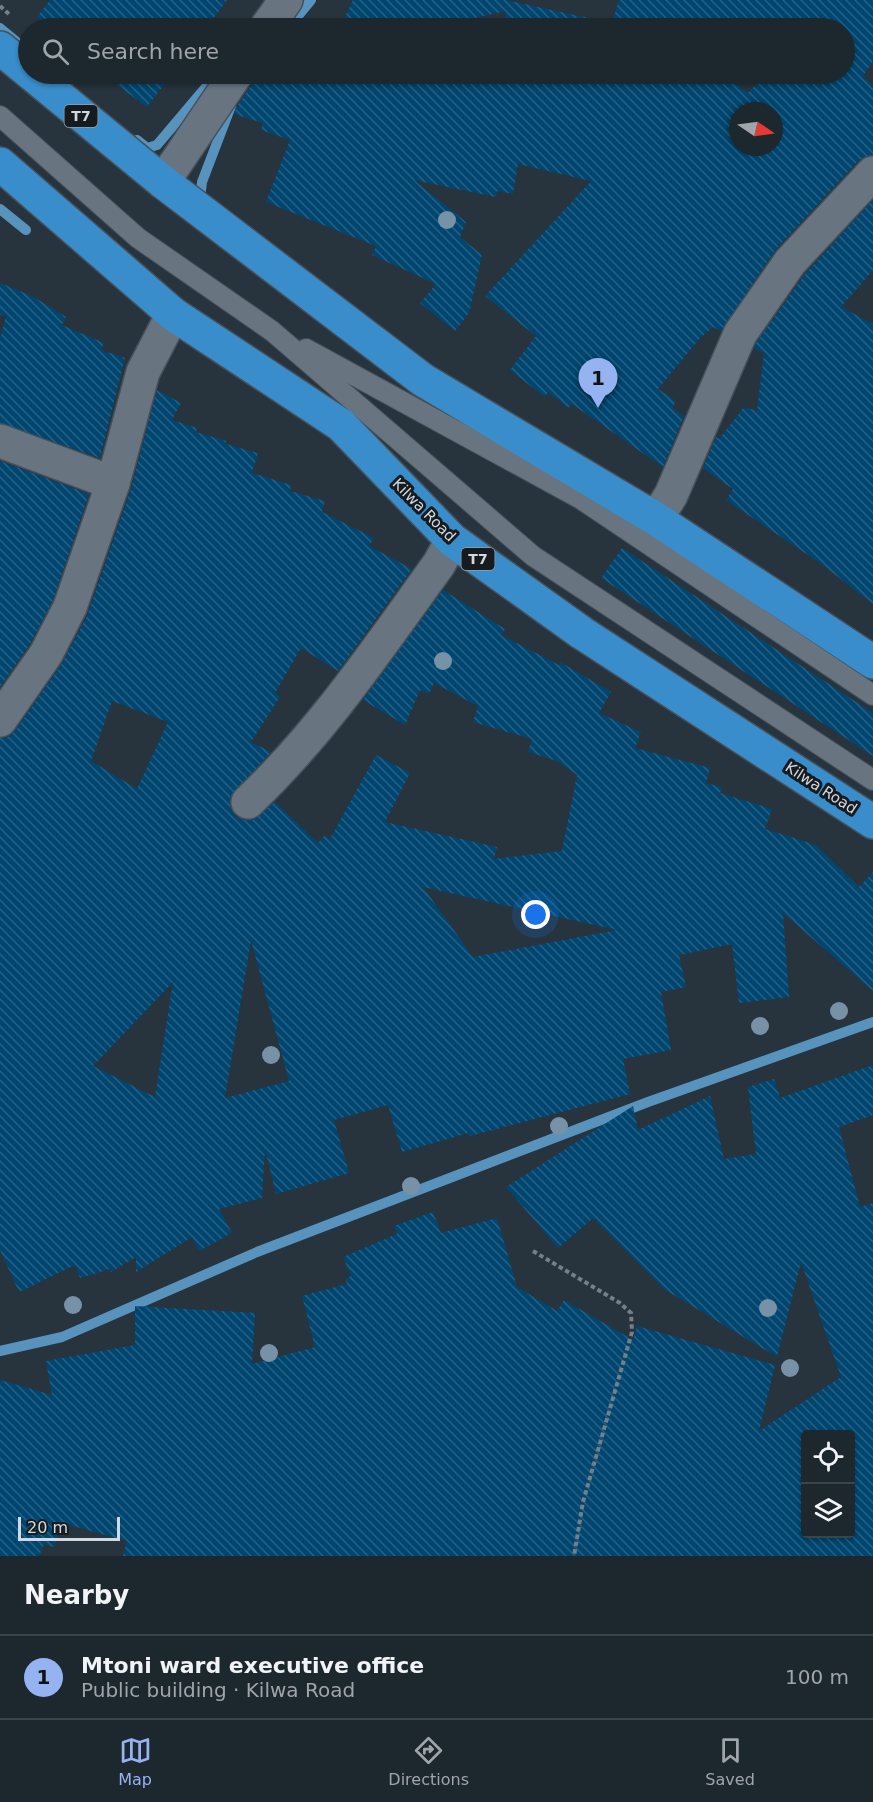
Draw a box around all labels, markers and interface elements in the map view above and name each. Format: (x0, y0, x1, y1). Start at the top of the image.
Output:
search box (18, 18, 855, 84)
icon: search (39, 35, 72, 68)
text: Search here (87, 39, 219, 64)
north arrow (729, 102, 783, 156)
road number: T7 (64, 105, 98, 127)
pin: 1 (578, 358, 618, 408)
street label: Kilwa Road (389, 475, 459, 545)
road number: T7 (462, 548, 494, 570)
street label: Kilwa Road (782, 758, 860, 818)
your location (521, 900, 550, 929)
map controls (801, 1430, 855, 1538)
button: locate (801, 1430, 855, 1484)
button: layers (801, 1484, 855, 1538)
scale bar (18, 1514, 120, 1542)
text: 20 m (27, 1518, 68, 1537)
text: Nearby (24, 1580, 129, 1610)
text: Mtoni ward executive office (81, 1653, 424, 1678)
text: 1 (37, 1665, 50, 1689)
text: 100 m (785, 1665, 849, 1689)
text: Public building · Kilwa Road (81, 1678, 355, 1702)
tab: Map (118, 1734, 152, 1789)
tab: Directions (388, 1734, 469, 1789)
tab: Saved (705, 1734, 755, 1789)

